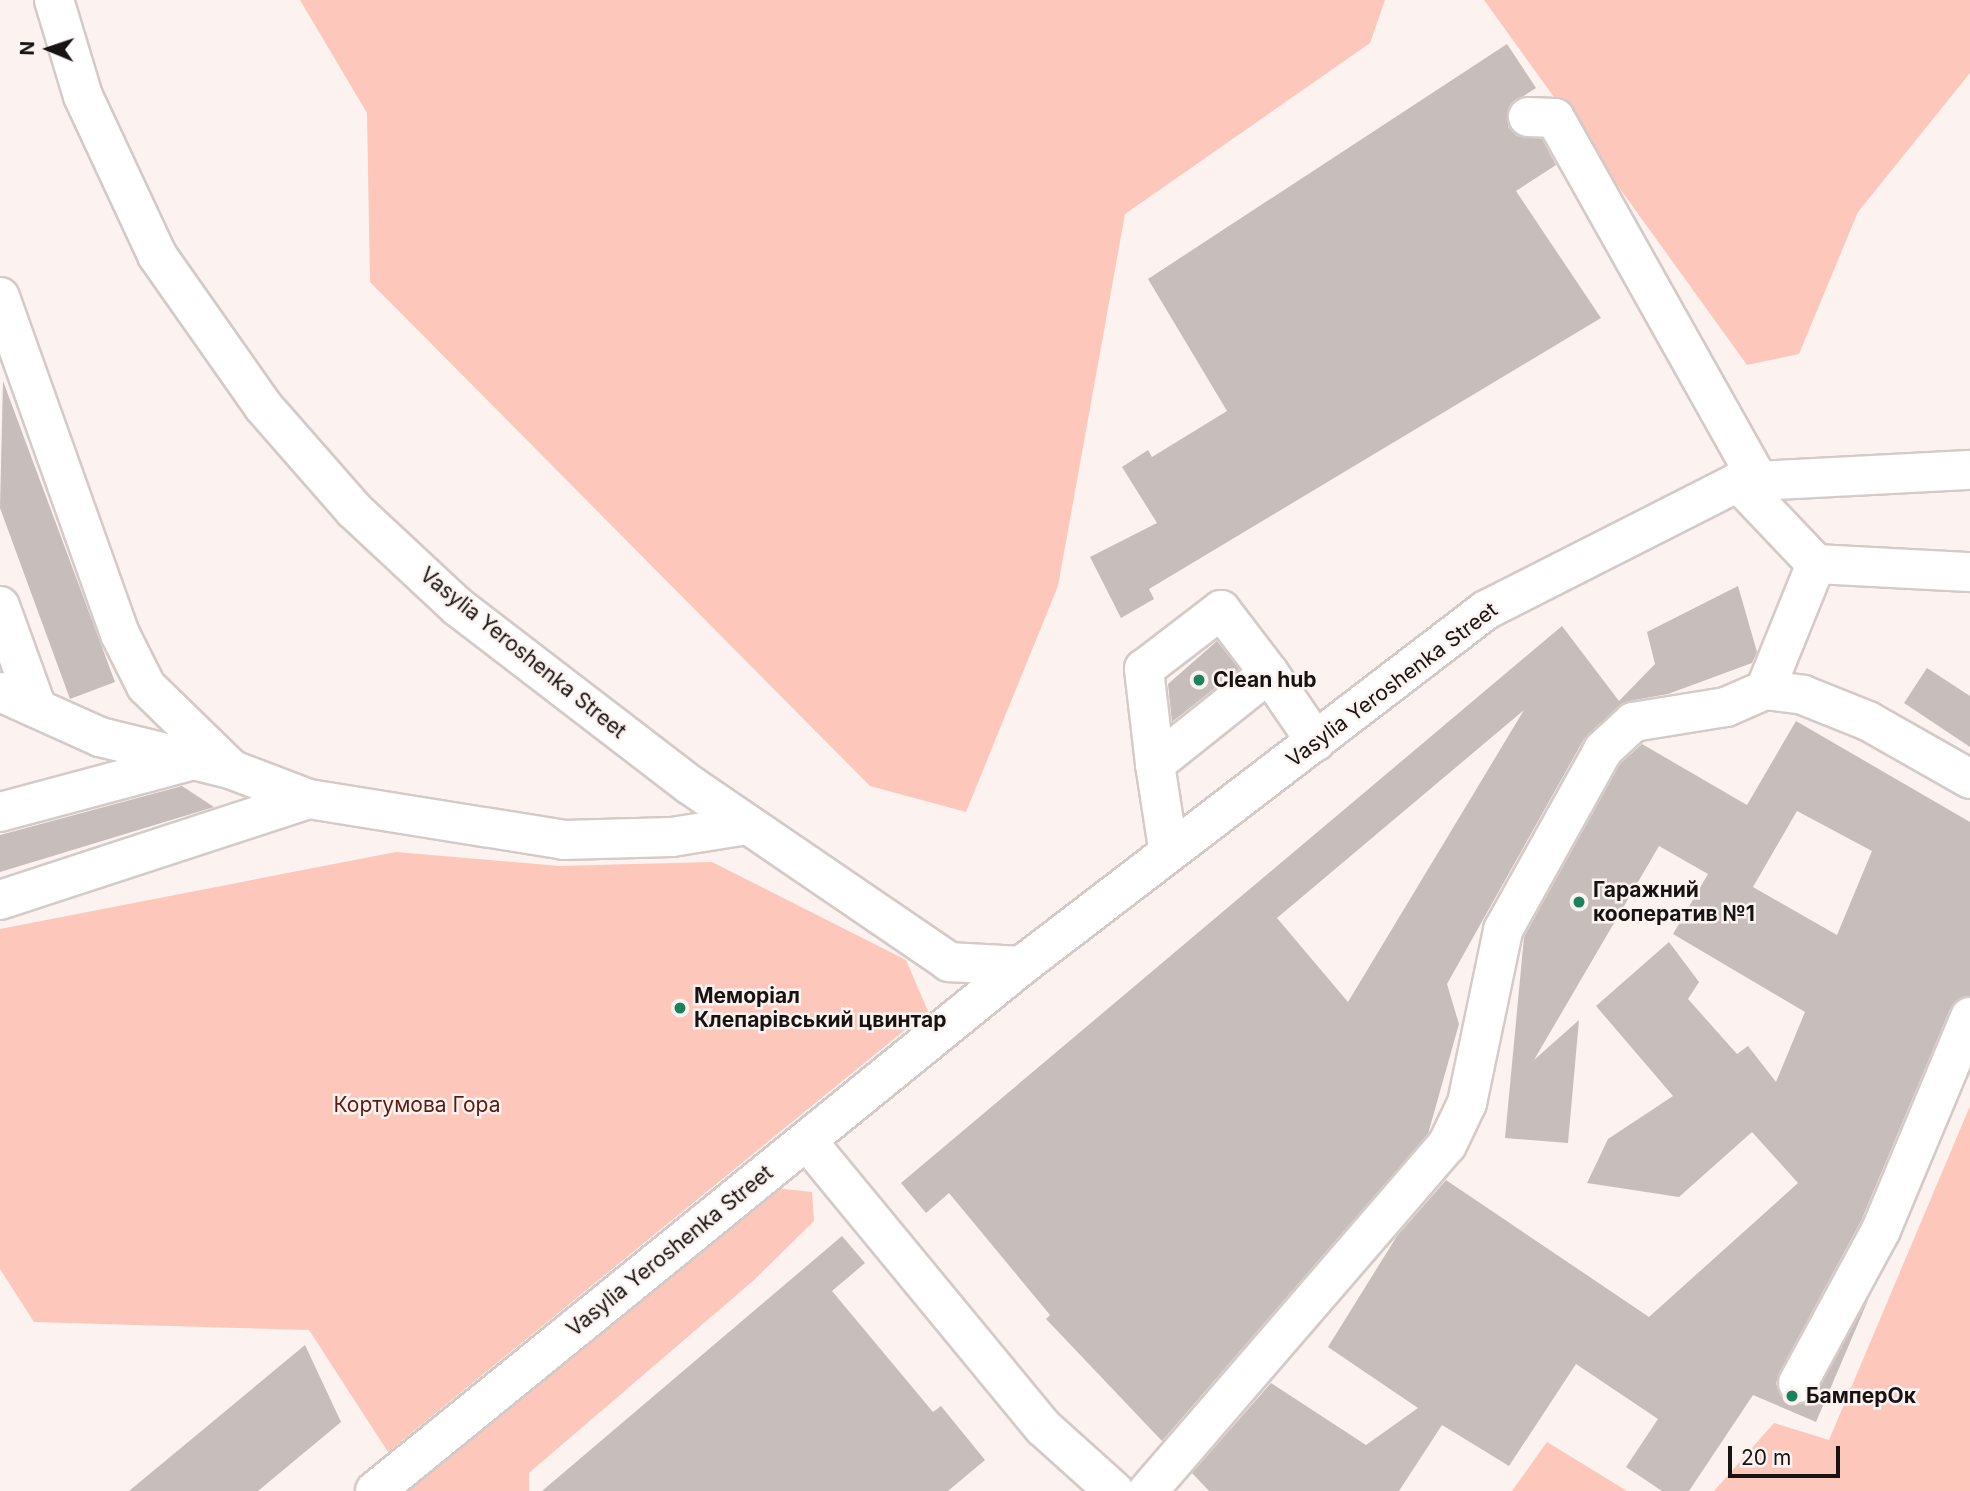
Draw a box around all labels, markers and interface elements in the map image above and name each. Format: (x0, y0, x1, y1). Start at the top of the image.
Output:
north arrow (14, 14, 84, 84)
text: N (16, 41, 39, 56)
street label: Vasylia Yeroshenka Street (415, 562, 631, 744)
street label: Vasylia Yeroshenka Street (1281, 597, 1503, 773)
place label: Clean hub (1213, 667, 1317, 693)
marker: Clean hub (1191, 672, 1207, 688)
place label: Гаражний кооператив №1 (1593, 877, 1755, 927)
marker: Гаражний кооператив №1 (1571, 894, 1587, 910)
place label: Меморіал Клепарівський цвинтар (694, 983, 946, 1033)
marker: Меморіал Клепарівський цвинтар (672, 1000, 688, 1016)
park label: Кортумова Гора (334, 1092, 500, 1118)
street label: Vasylia Yeroshenka Street (562, 1160, 778, 1342)
place label: БамперОк (1806, 1383, 1916, 1409)
marker: БамперОк (1784, 1388, 1800, 1404)
scale bar (1732, 1432, 1844, 1476)
text: 20 m (1741, 1445, 1791, 1470)

